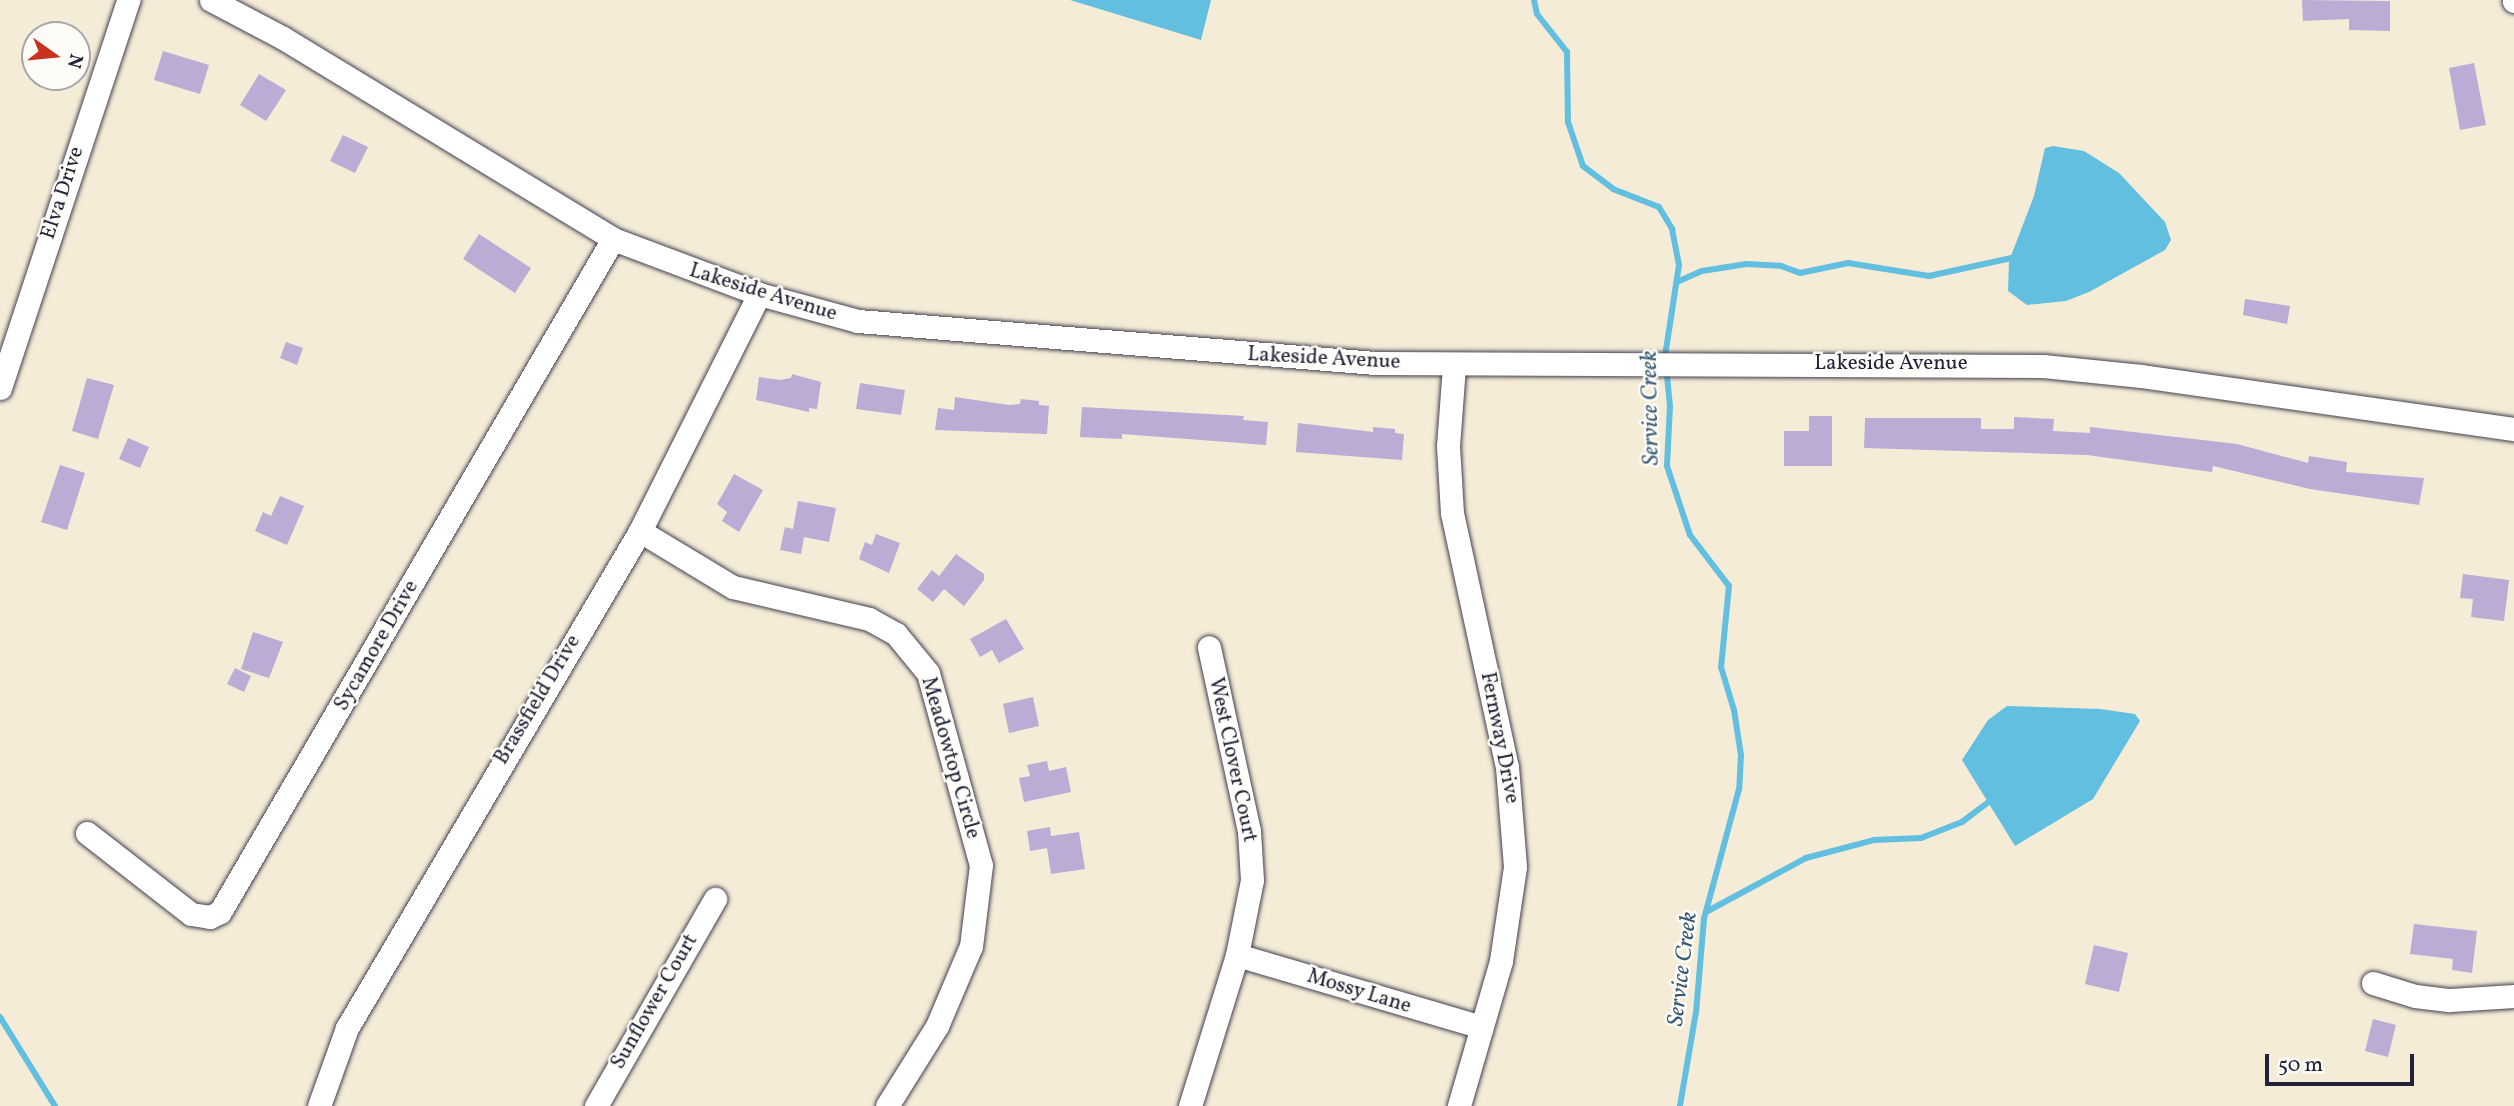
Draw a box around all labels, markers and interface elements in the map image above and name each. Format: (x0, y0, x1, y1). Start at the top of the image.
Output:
north arrow (21, 21, 91, 91)
text: N (60, 51, 89, 71)
street label: Elva Drive (36, 143, 90, 243)
street label: Lakeside Avenue (686, 259, 840, 327)
street label: Lakeside Avenue (1247, 342, 1401, 376)
water label: Service Creek (1636, 350, 1666, 466)
street label: Lakeside Avenue (1814, 351, 1968, 377)
street label: Sycamore Drive (329, 576, 425, 716)
street label: Brassfield Drive (489, 630, 587, 770)
street label: Fernway Drive (1474, 670, 1524, 806)
street label: Meadowtop Circle (915, 674, 985, 842)
street label: West Clover Court (1202, 675, 1262, 845)
water label: Service Creek (1662, 910, 1704, 1028)
street label: Sunflower Court (606, 930, 704, 1074)
street label: Mossy Lane (1304, 964, 1414, 1020)
scale bar (2269, 1040, 2418, 1084)
text: 50 m (2278, 1051, 2323, 1080)

